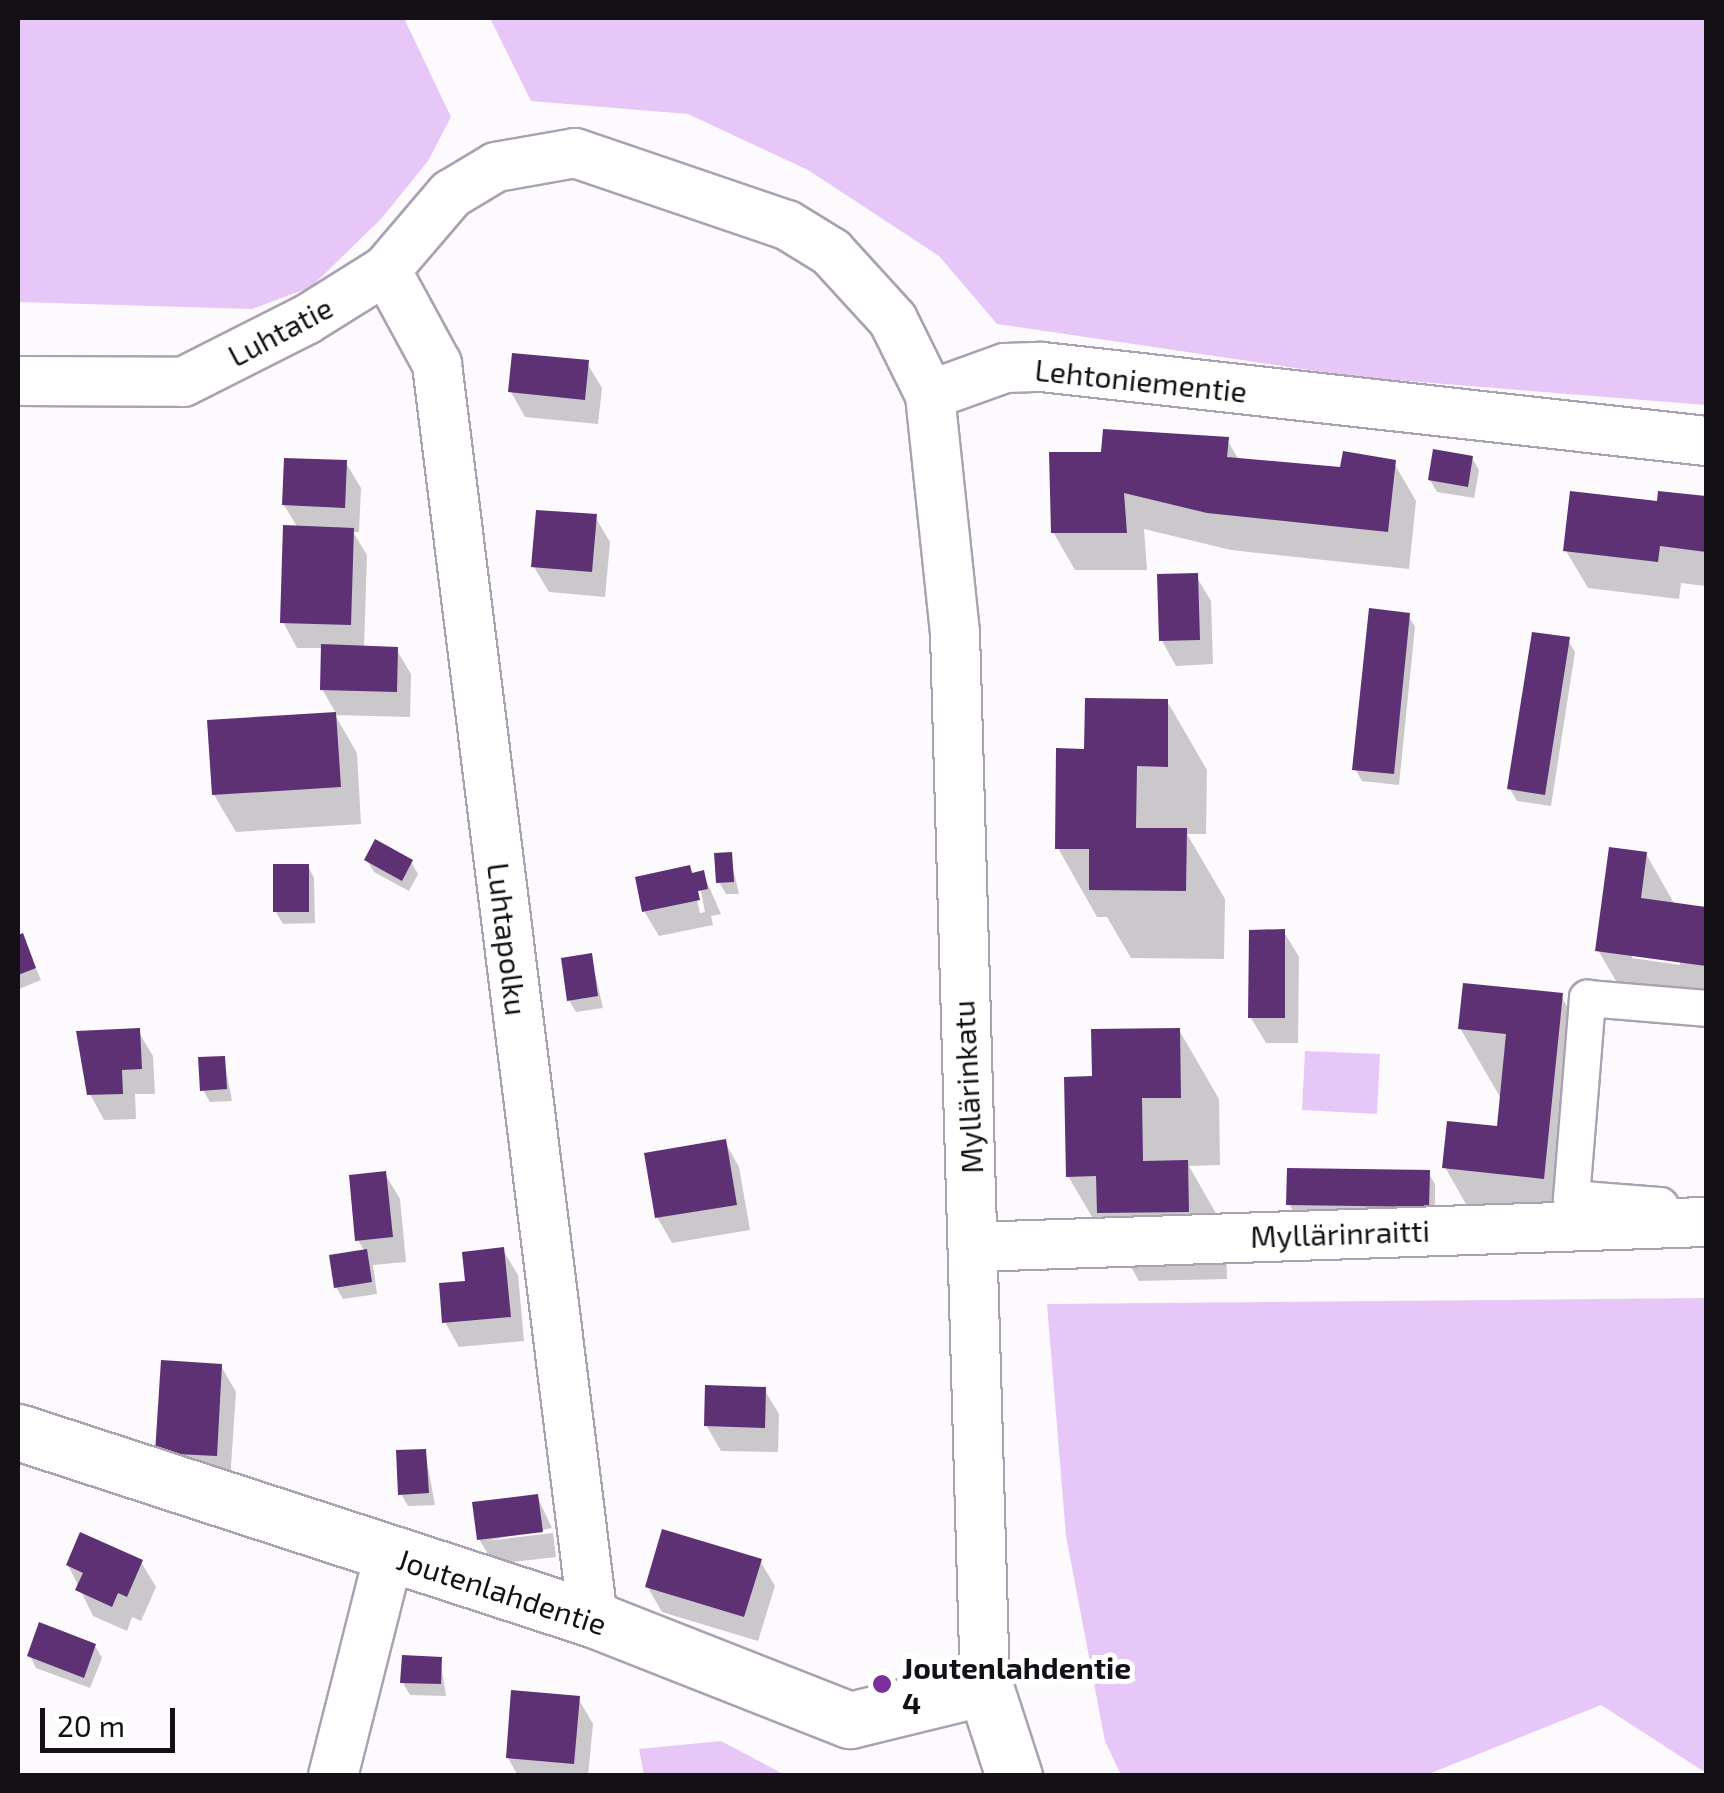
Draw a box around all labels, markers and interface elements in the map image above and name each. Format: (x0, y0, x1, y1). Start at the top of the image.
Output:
street label: Luhtatie (222, 289, 338, 373)
street label: Lehtoniementie (1033, 351, 1249, 409)
street label: Luhtapolku (481, 861, 535, 1017)
street label: Myllärinkatu (944, 999, 990, 1175)
street label: Myllärinraitti (1250, 1212, 1430, 1254)
street label: Joutenlahdentie (393, 1540, 611, 1642)
place label: Joutenlahdentie 4 (902, 1649, 1131, 1720)
marker: Joutenlahdentie 4 (871, 1673, 893, 1695)
scale bar (45, 1688, 180, 1750)
text: 20 m (57, 1707, 125, 1743)

